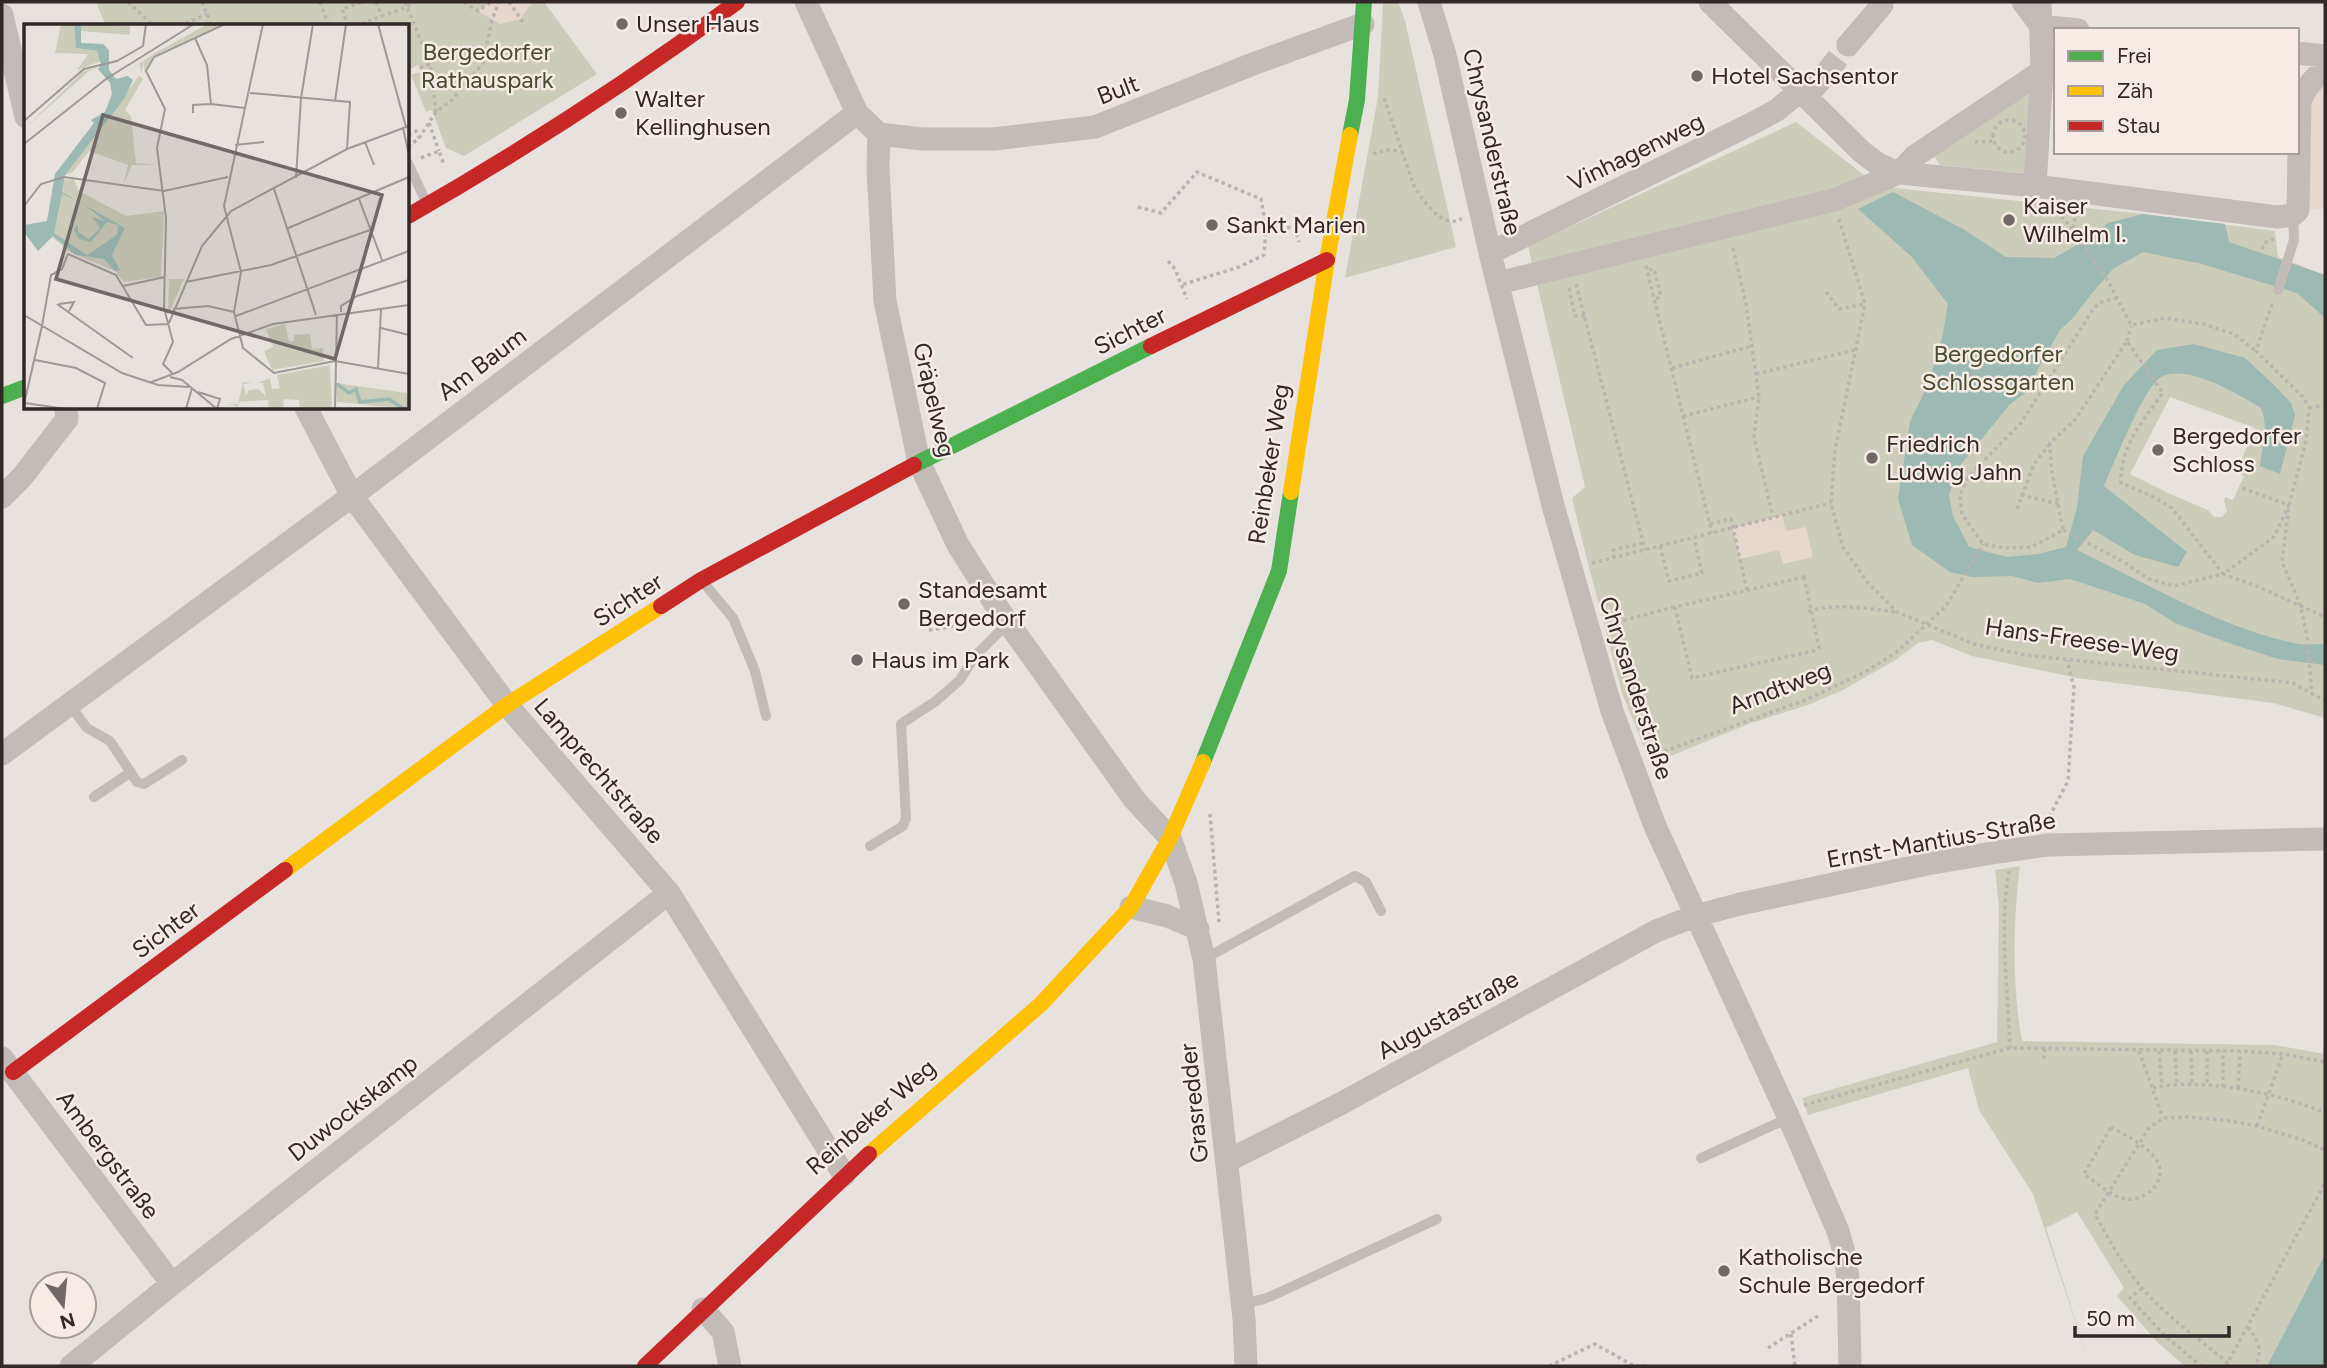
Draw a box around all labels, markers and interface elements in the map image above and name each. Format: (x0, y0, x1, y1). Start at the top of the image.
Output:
place label: Unser Haus (636, 9, 760, 38)
marker: Unser Haus (614, 16, 630, 32)
inset map (24, 24, 410, 410)
legend (2054, 28, 2299, 154)
park label: Bergedorfer Rathauspark (421, 37, 554, 94)
text: Frei (2117, 43, 2152, 68)
street label: Chrysanderstraße (1457, 46, 1528, 238)
place label: Hotel Sachsentor (1711, 61, 1898, 90)
street label: Bult (1093, 68, 1143, 111)
marker: Hotel Sachsentor (1689, 68, 1705, 84)
text: Zäh (2117, 78, 2153, 103)
place label: Walter Kellinghusen (635, 84, 771, 141)
marker: Walter Kellinghusen (613, 105, 629, 121)
street label: Vinhagenweg (1563, 106, 1708, 197)
text: Stau (2117, 113, 2160, 138)
place label: Kaiser Wilhelm I. (2023, 191, 2127, 248)
place label: Sankt Marien (1226, 210, 1366, 239)
marker: Kaiser Wilhelm I. (2001, 212, 2017, 228)
marker: Sankt Marien (1204, 217, 1220, 233)
street label: Sichter (1089, 300, 1171, 361)
street label: Am Baum (432, 321, 532, 406)
park label: Bergedorfer Schlossgarten (1922, 339, 2074, 396)
street label: Gräpelweg (907, 340, 962, 460)
street label: Reinbeker Weg (1242, 382, 1296, 546)
place label: Bergedorfer Schloss (2172, 421, 2301, 478)
place label: Friedrich Ludwig Jahn (1886, 429, 2022, 486)
marker: Bergedorfer Schloss (2150, 442, 2166, 458)
marker: Friedrich Ludwig Jahn (1864, 450, 1880, 466)
street label: Sichter (588, 566, 668, 633)
place label: Standesamt Bergedorf (918, 575, 1047, 632)
street label: Chrysanderstraße (1593, 593, 1680, 783)
marker: Standesamt Bergedorf (896, 596, 912, 612)
street label: Hans-Freese-Weg (1983, 612, 2181, 667)
place label: Haus im Park (871, 645, 1010, 674)
marker: Haus im Park (849, 652, 865, 668)
street label: Arndtweg (1725, 655, 1835, 720)
street label: Lamprechtstraße (528, 692, 670, 849)
street label: Ernst-Mantius-Straße (1824, 805, 2058, 874)
street label: Sichter (126, 895, 205, 964)
street label: Augustastraße (1372, 964, 1523, 1065)
street label: Grasredder (1173, 1042, 1214, 1164)
street label: Duwockskamp (282, 1048, 423, 1167)
street label: Reinbeker Weg (800, 1053, 941, 1181)
street label: Ambergstraße (51, 1085, 166, 1225)
place label: Katholische Schule Bergedorf (1738, 1242, 1925, 1299)
marker: Katholische Schule Bergedorf (1716, 1263, 1732, 1279)
north arrow (28, 1270, 98, 1340)
scale bar (2075, 1294, 2229, 1338)
text: 50 m (2086, 1306, 2135, 1331)
text: N (57, 1308, 78, 1334)

